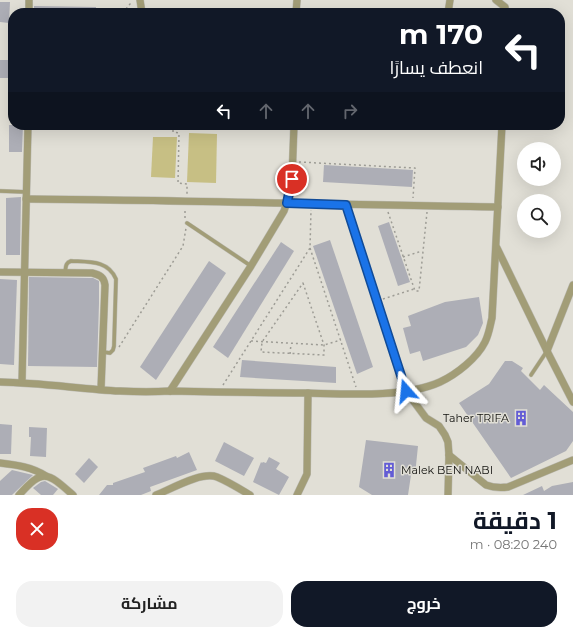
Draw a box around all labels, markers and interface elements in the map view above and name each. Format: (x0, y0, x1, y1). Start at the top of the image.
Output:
text: 170 m (399, 17, 483, 51)
icon: left (497, 24, 549, 76)
text: انعطف يسارًا (390, 57, 483, 79)
icon: left (213, 100, 235, 122)
icon: ahead (255, 100, 277, 122)
icon: ahead (297, 100, 319, 122)
icon: right (339, 100, 361, 122)
map controls (517, 142, 561, 238)
button: sound (517, 142, 561, 186)
pin (275, 162, 309, 196)
icon: arrive (281, 168, 303, 190)
button: search (517, 194, 561, 238)
position arrow (385, 370, 427, 412)
building icon: Taher TRIFA (512, 409, 530, 427)
place label: Taher TRIFA (443, 411, 509, 425)
building icon: Malek BEN NABI (380, 461, 398, 479)
place label: Malek BEN NABI (401, 463, 493, 477)
text: 1 دقيقة (473, 506, 557, 535)
button: close (16, 508, 58, 550)
text: 240 m · 08:20 (470, 536, 557, 552)
button: مشاركة (16, 581, 283, 627)
button: خروج (291, 581, 557, 627)

